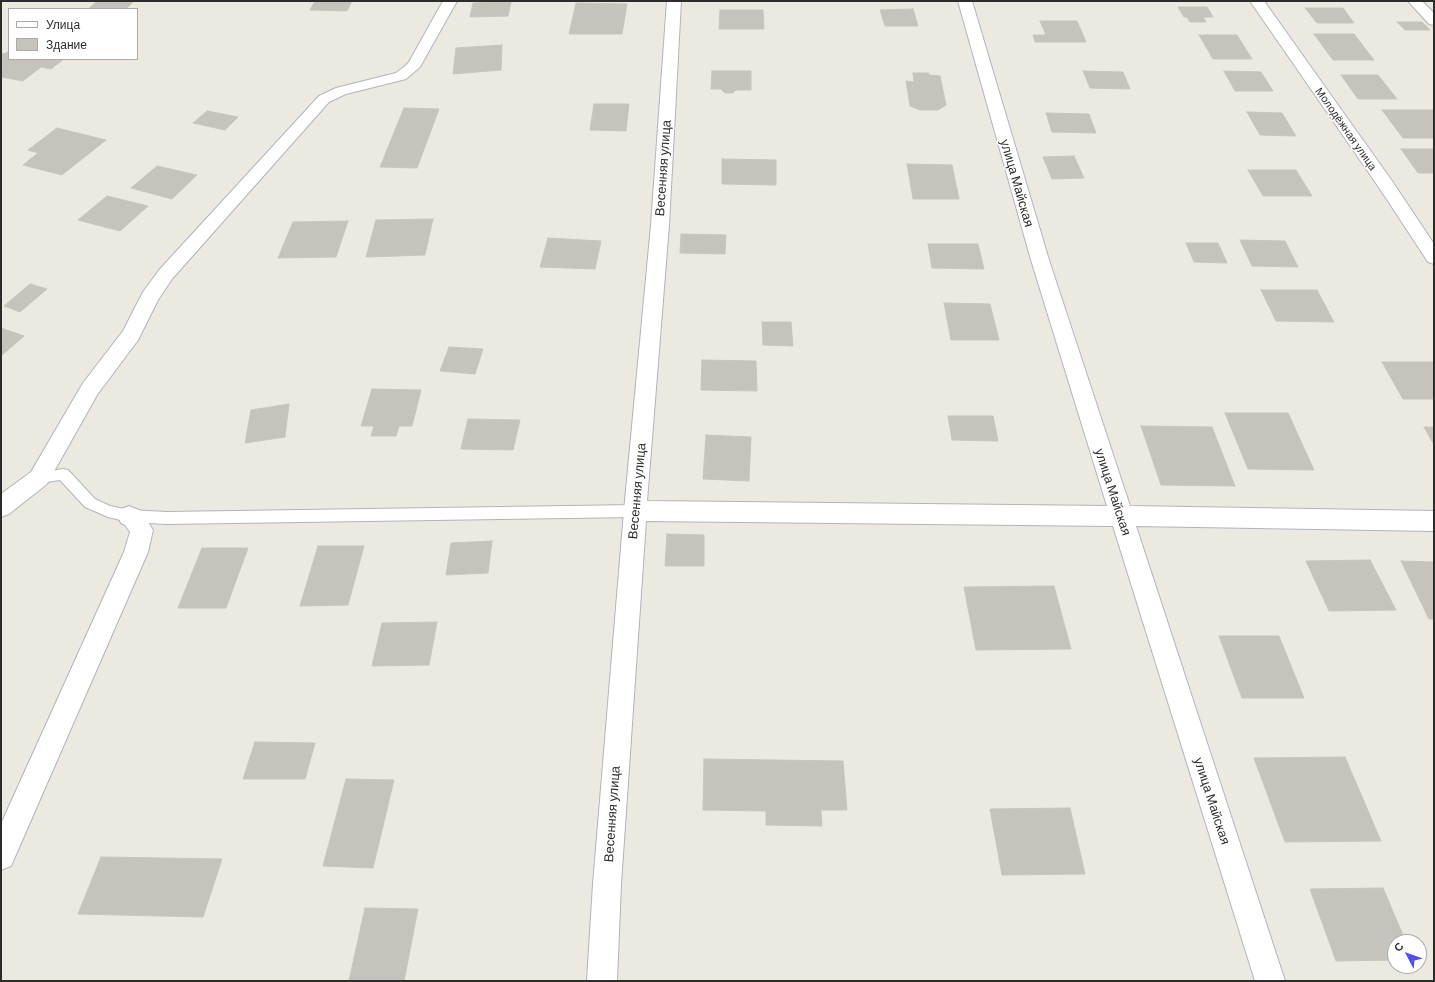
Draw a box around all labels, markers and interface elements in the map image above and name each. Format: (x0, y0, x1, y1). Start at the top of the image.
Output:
legend (8, 8, 138, 60)
text: Улица (46, 17, 80, 31)
text: Здание (46, 37, 87, 51)
street label: Молодёжная улица (1312, 85, 1380, 173)
street label: Весенняя улица (652, 119, 674, 217)
street label: улица Майская (997, 137, 1037, 229)
street label: Весенняя улица (625, 442, 649, 540)
street label: улица Майская (1092, 447, 1134, 537)
street label: улица Майская (1191, 756, 1233, 846)
street label: Весенняя улица (601, 765, 623, 863)
north arrow (1387, 934, 1427, 974)
text: С (1391, 939, 1406, 954)

